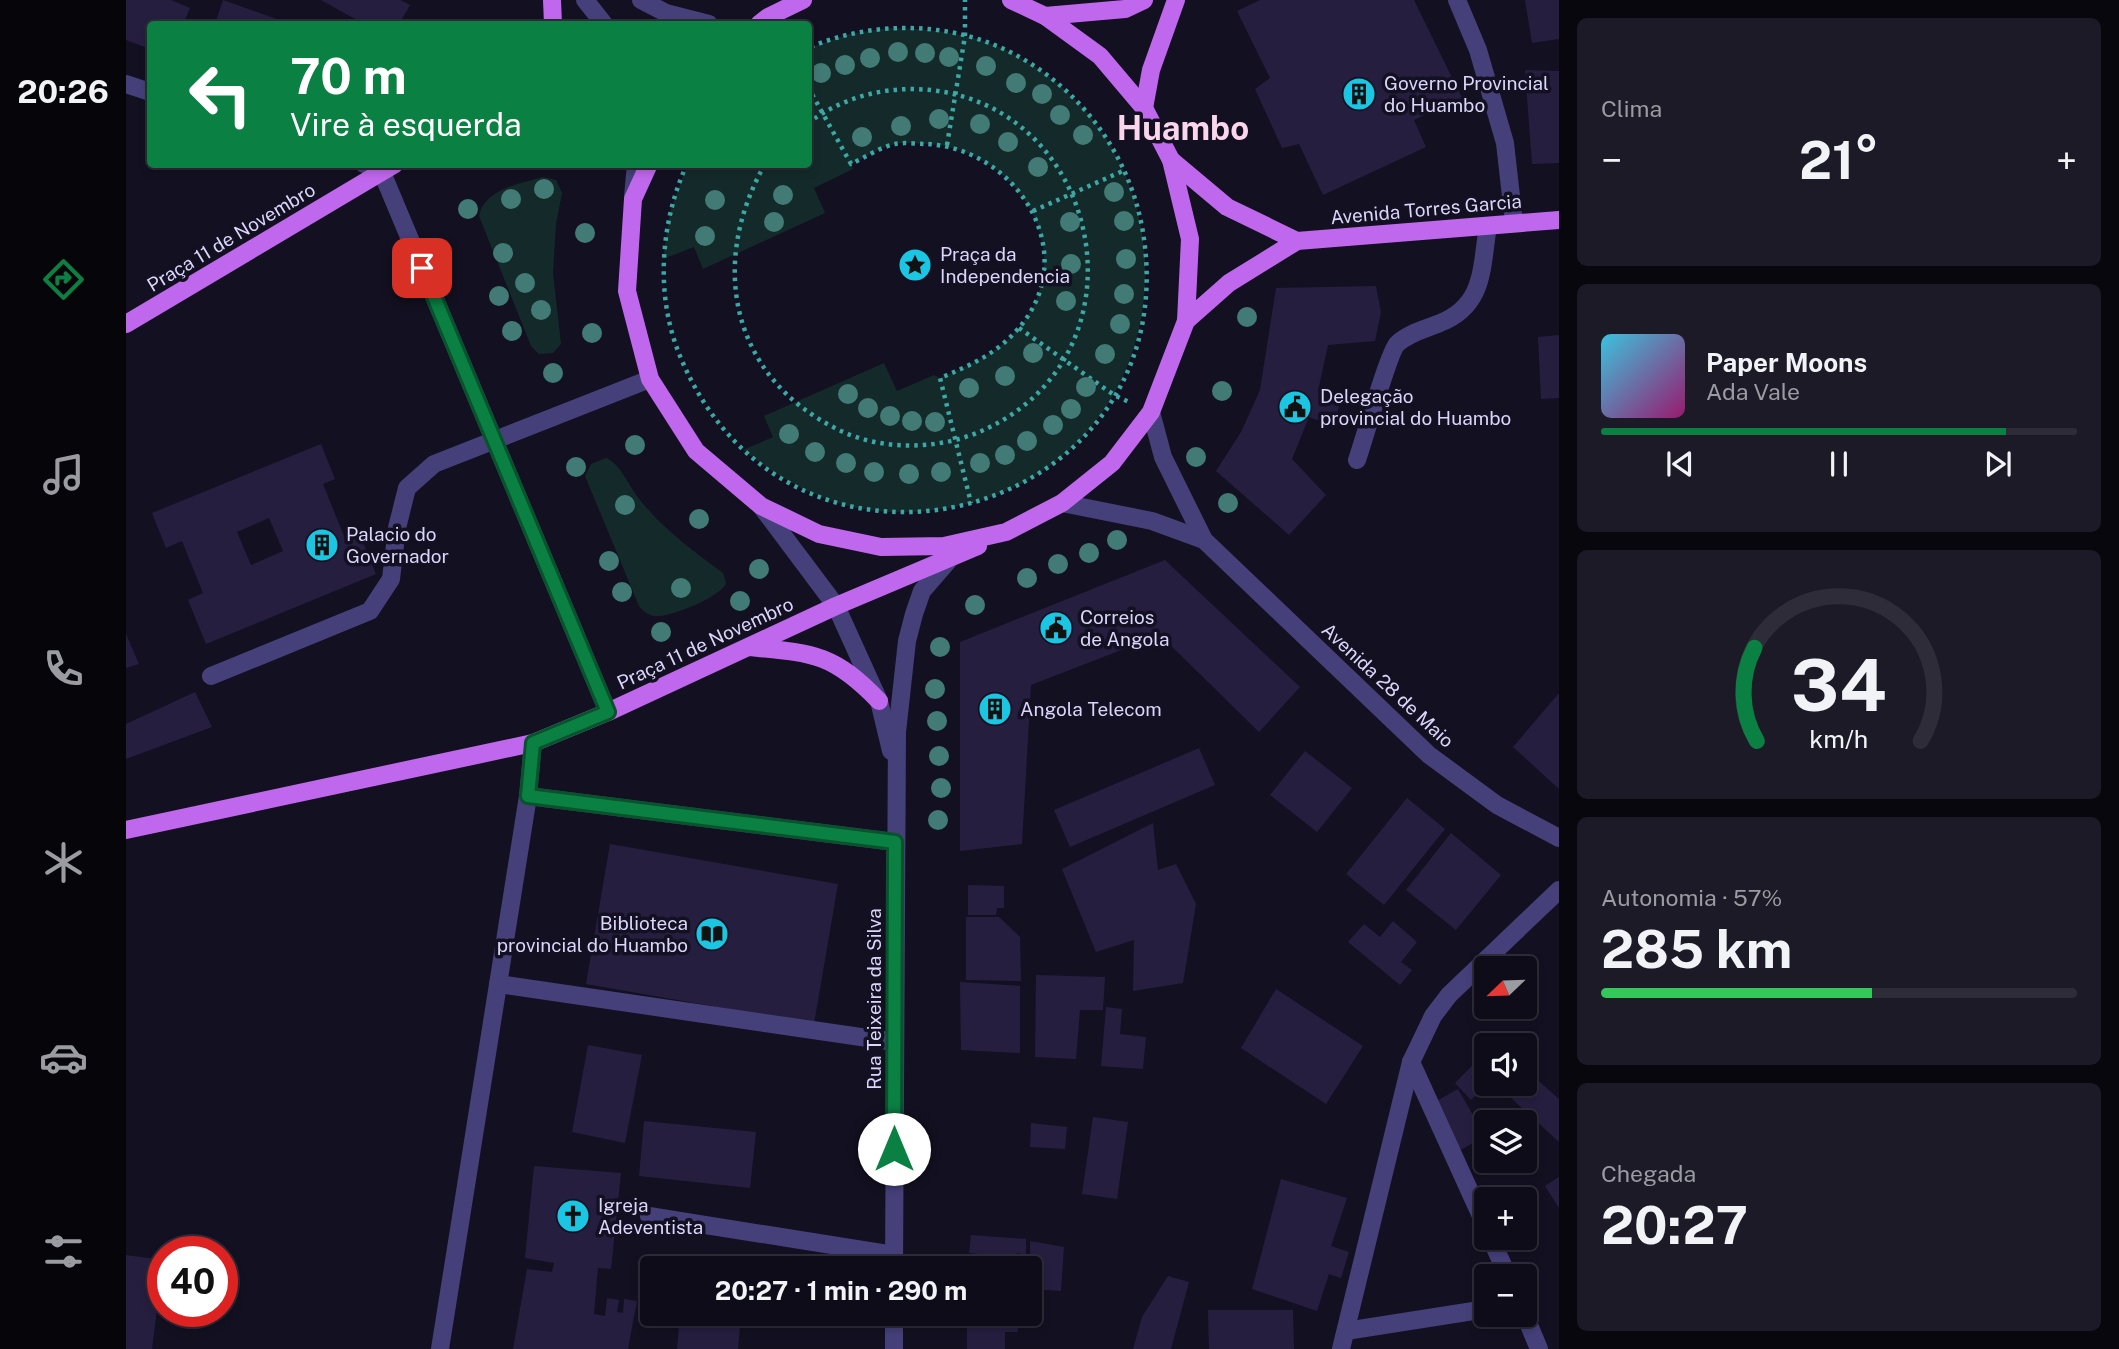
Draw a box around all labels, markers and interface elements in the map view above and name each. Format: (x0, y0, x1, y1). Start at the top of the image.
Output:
text: 70 m (290, 47, 407, 105)
icon: left (175, 49, 266, 140)
place label: Governo Provincial do Huambo (1384, 72, 1549, 116)
text: 20:26 (17, 73, 109, 110)
building icon: Governo Provincial do Huambo (1340, 75, 1378, 113)
text: Clima (1601, 95, 1662, 122)
text: Vire à esquerda (290, 106, 522, 143)
district label: Huambo (1117, 109, 1249, 147)
text: 21° (1799, 130, 1879, 191)
text: − (1601, 138, 1622, 183)
text: + (2056, 138, 2077, 183)
street label: Praça 11 de Novembro (143, 178, 319, 296)
street label: Avenida Torres Garcia (1329, 190, 1523, 228)
pin (392, 238, 452, 298)
place label: Praça da Independencia (940, 243, 1070, 287)
place icon: Praça da Independencia (896, 246, 934, 284)
icon: arrive (403, 249, 441, 287)
icon: directions (39, 255, 88, 304)
text: Paper Moons (1706, 347, 1867, 378)
text: Ada Vale (1706, 378, 1800, 405)
place label: Delegação provincial do Huambo (1320, 385, 1511, 429)
public building icon: Delegação provincial do Huambo (1276, 388, 1314, 426)
icon: previous (1661, 445, 1699, 483)
icon: pause (1820, 445, 1858, 483)
icon: next (1979, 445, 2017, 483)
icon: music (39, 450, 88, 499)
place label: Palacio do Governador (346, 523, 449, 567)
building icon: Palacio do Governador (303, 526, 341, 564)
street label: Praça 11 de Novembro (613, 592, 797, 694)
place label: Correios de Angola (1080, 606, 1169, 650)
public building icon: Correios de Angola (1037, 609, 1075, 647)
street label: Avenida 28 de Maio (1318, 618, 1458, 752)
text: 34 (1791, 642, 1887, 727)
icon: phone (39, 644, 88, 693)
building icon: Angola Telecom (976, 690, 1014, 728)
place label: Angola Telecom (1020, 698, 1162, 720)
text: km/h (1810, 723, 1868, 753)
icon: climate (39, 838, 88, 887)
text: Autonomia · 57% (1601, 884, 1782, 911)
street label: Rua Teixeira da Silva (863, 908, 885, 1090)
place label: Biblioteca provincial do Huambo (497, 912, 688, 956)
library icon: Biblioteca provincial do Huambo (693, 915, 731, 953)
text: 285 km (1601, 919, 1792, 980)
north arrow (1474, 956, 1536, 1018)
map controls (1474, 956, 1537, 1327)
icon: car (39, 1033, 88, 1082)
button: sound (1474, 1033, 1537, 1096)
button: layers (1474, 1110, 1537, 1173)
position arrow (857, 1112, 931, 1186)
text: Chegada (1601, 1160, 1696, 1187)
button: + (1474, 1187, 1537, 1250)
place label: Igreja Adeventista (598, 1194, 703, 1238)
text: 20:27 (1601, 1195, 1748, 1256)
church icon: Igreja Adeventista (554, 1197, 592, 1235)
icon: filters (39, 1227, 88, 1276)
speed limit sign: 40 (147, 1236, 238, 1327)
button: − (1474, 1264, 1537, 1327)
text: 20:27 · 1 min · 290 m (715, 1275, 967, 1306)

